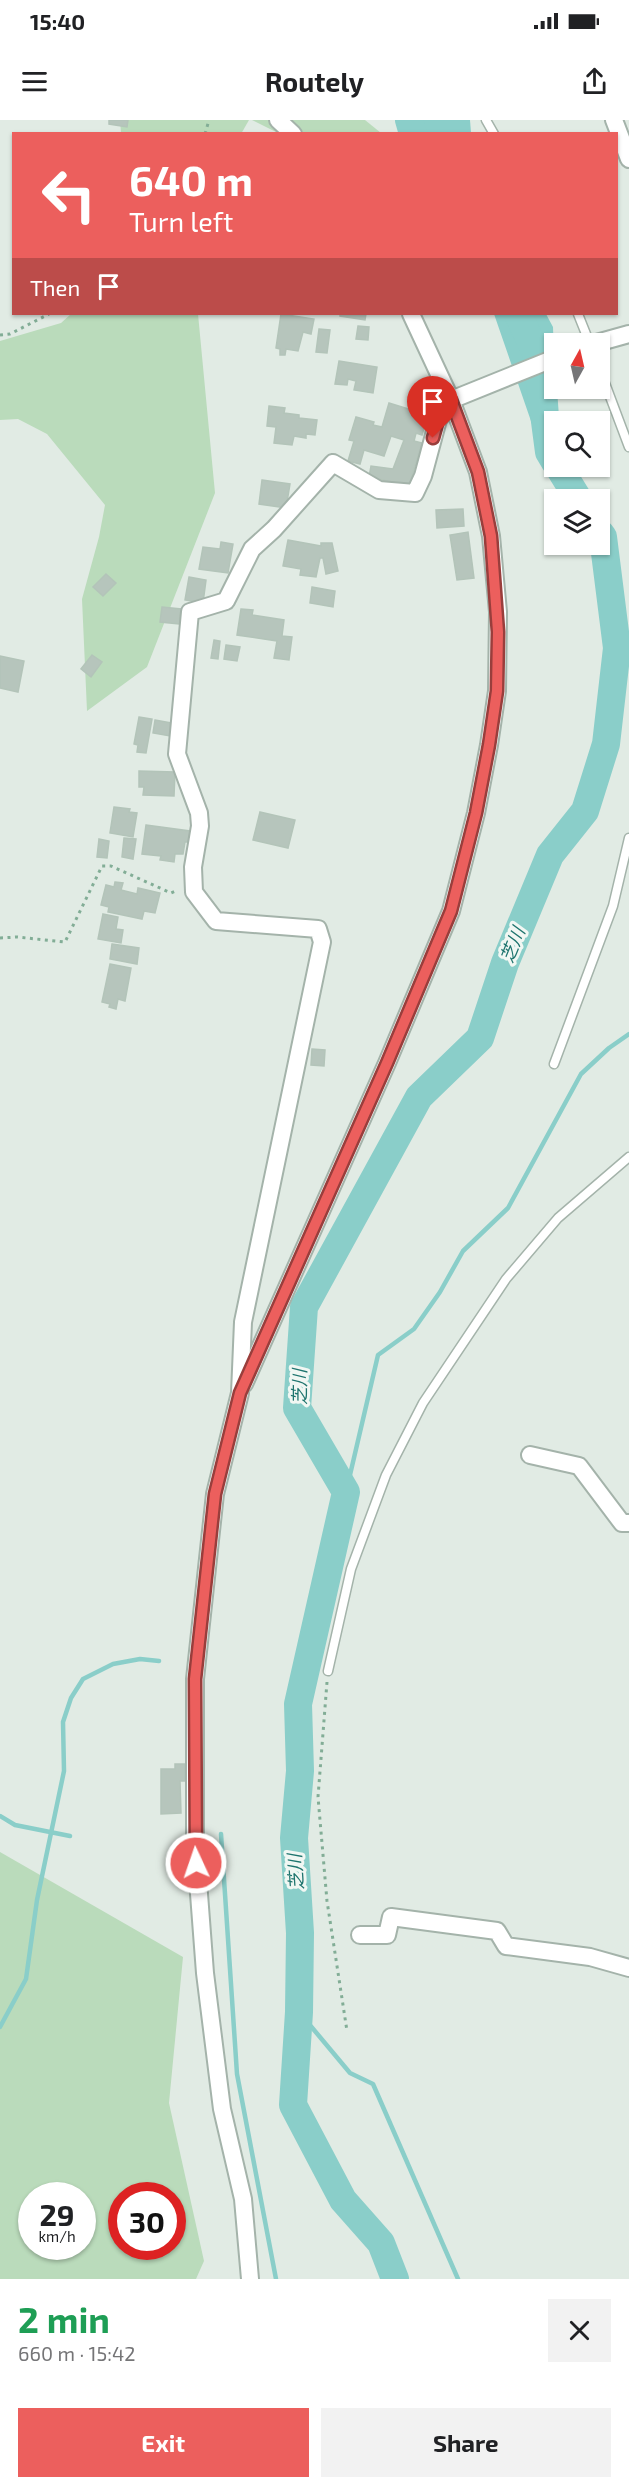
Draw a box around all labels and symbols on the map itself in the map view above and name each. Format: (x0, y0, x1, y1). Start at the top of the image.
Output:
north arrow (544, 333, 610, 399)
pin (407, 376, 458, 438)
water label: 芝川 (495, 922, 530, 965)
water label: 芝川 (288, 1367, 310, 1405)
position arrow (164, 1831, 228, 1895)
water label: 芝川 (283, 1851, 307, 1891)
speed limit sign: 30 (108, 2182, 186, 2260)

